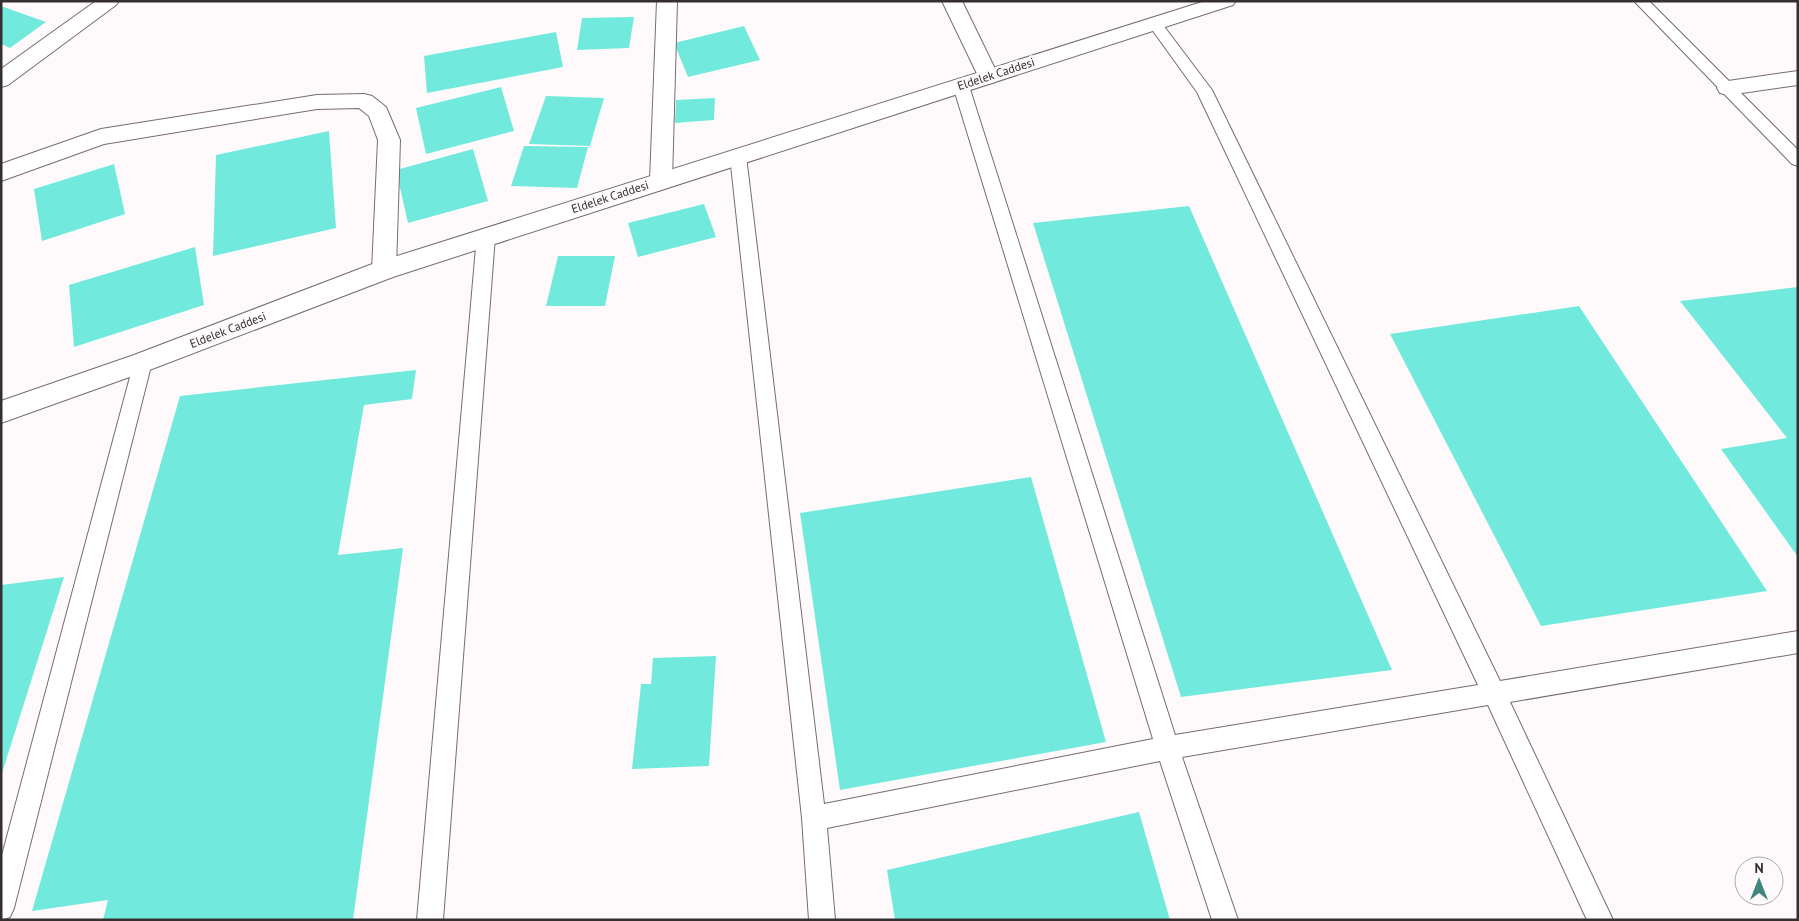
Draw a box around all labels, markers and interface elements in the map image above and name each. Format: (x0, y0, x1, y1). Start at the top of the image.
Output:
street label: Eldelek Caddesi (955, 54, 1036, 93)
street label: Eldelek Caddesi (569, 177, 650, 216)
street label: Eldelek Caddesi (188, 308, 268, 351)
north arrow (1734, 856, 1784, 906)
text: N (1754, 859, 1764, 877)

